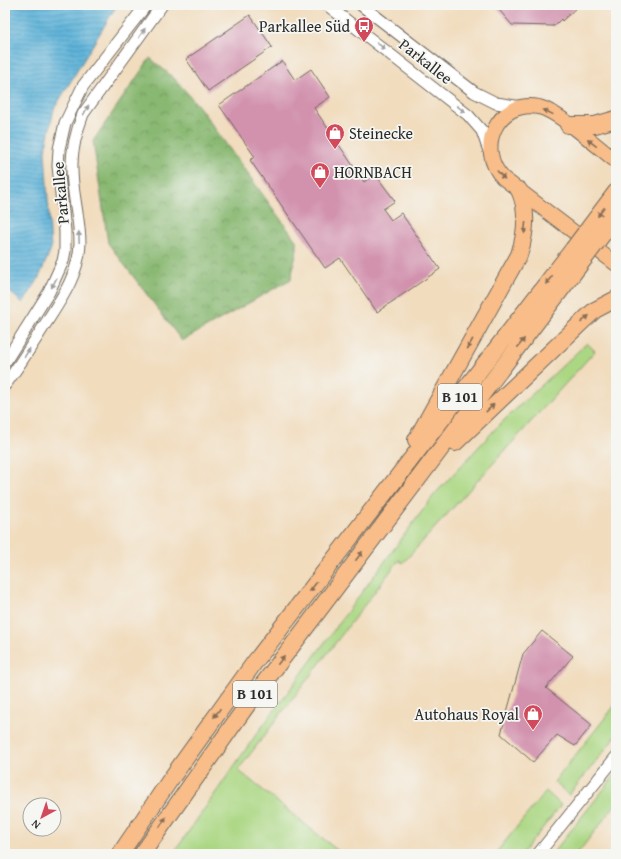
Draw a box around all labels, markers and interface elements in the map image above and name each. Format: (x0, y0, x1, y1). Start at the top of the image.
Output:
place label: Parkallee Süd (259, 14, 350, 38)
bus stop icon: Parkallee Süd (353, 15, 375, 43)
one-way arrow (138, 28, 146, 38)
street label: Parkallee (394, 32, 458, 90)
one-way arrow (375, 42, 386, 50)
one-way arrow (82, 104, 89, 115)
one-way arrow (455, 105, 466, 113)
one-way arrow (542, 108, 554, 115)
place label: Steinecke (349, 121, 413, 145)
shop icon: Steinecke (324, 122, 346, 150)
one-way arrow (587, 139, 598, 147)
place label: HORNBACH (334, 160, 412, 184)
street label: Parkallee (45, 161, 75, 225)
shop icon: HORNBACH (309, 161, 331, 189)
one-way arrow (496, 170, 506, 180)
one-way arrow (596, 207, 605, 218)
one-way arrow (522, 222, 528, 234)
one-way arrow (76, 231, 83, 243)
one-way arrow (545, 274, 554, 285)
one-way arrow (51, 277, 57, 289)
one-way arrow (580, 314, 590, 324)
one-way arrow (517, 337, 525, 348)
one-way arrow (466, 338, 473, 350)
one-way arrow (23, 347, 30, 359)
road number: B 101 (438, 384, 482, 410)
one-way arrow (485, 404, 496, 413)
one-way arrow (355, 551, 363, 561)
one-way arrow (309, 581, 317, 592)
one-way arrow (277, 655, 285, 665)
road number: B 101 (233, 681, 277, 707)
place label: Autohaus Royal (415, 702, 520, 726)
shop icon: Autohaus Royal (522, 703, 544, 731)
one-way arrow (213, 707, 222, 718)
north arrow (22, 797, 62, 837)
text: N (27, 816, 44, 833)
one-way arrow (160, 816, 167, 827)

